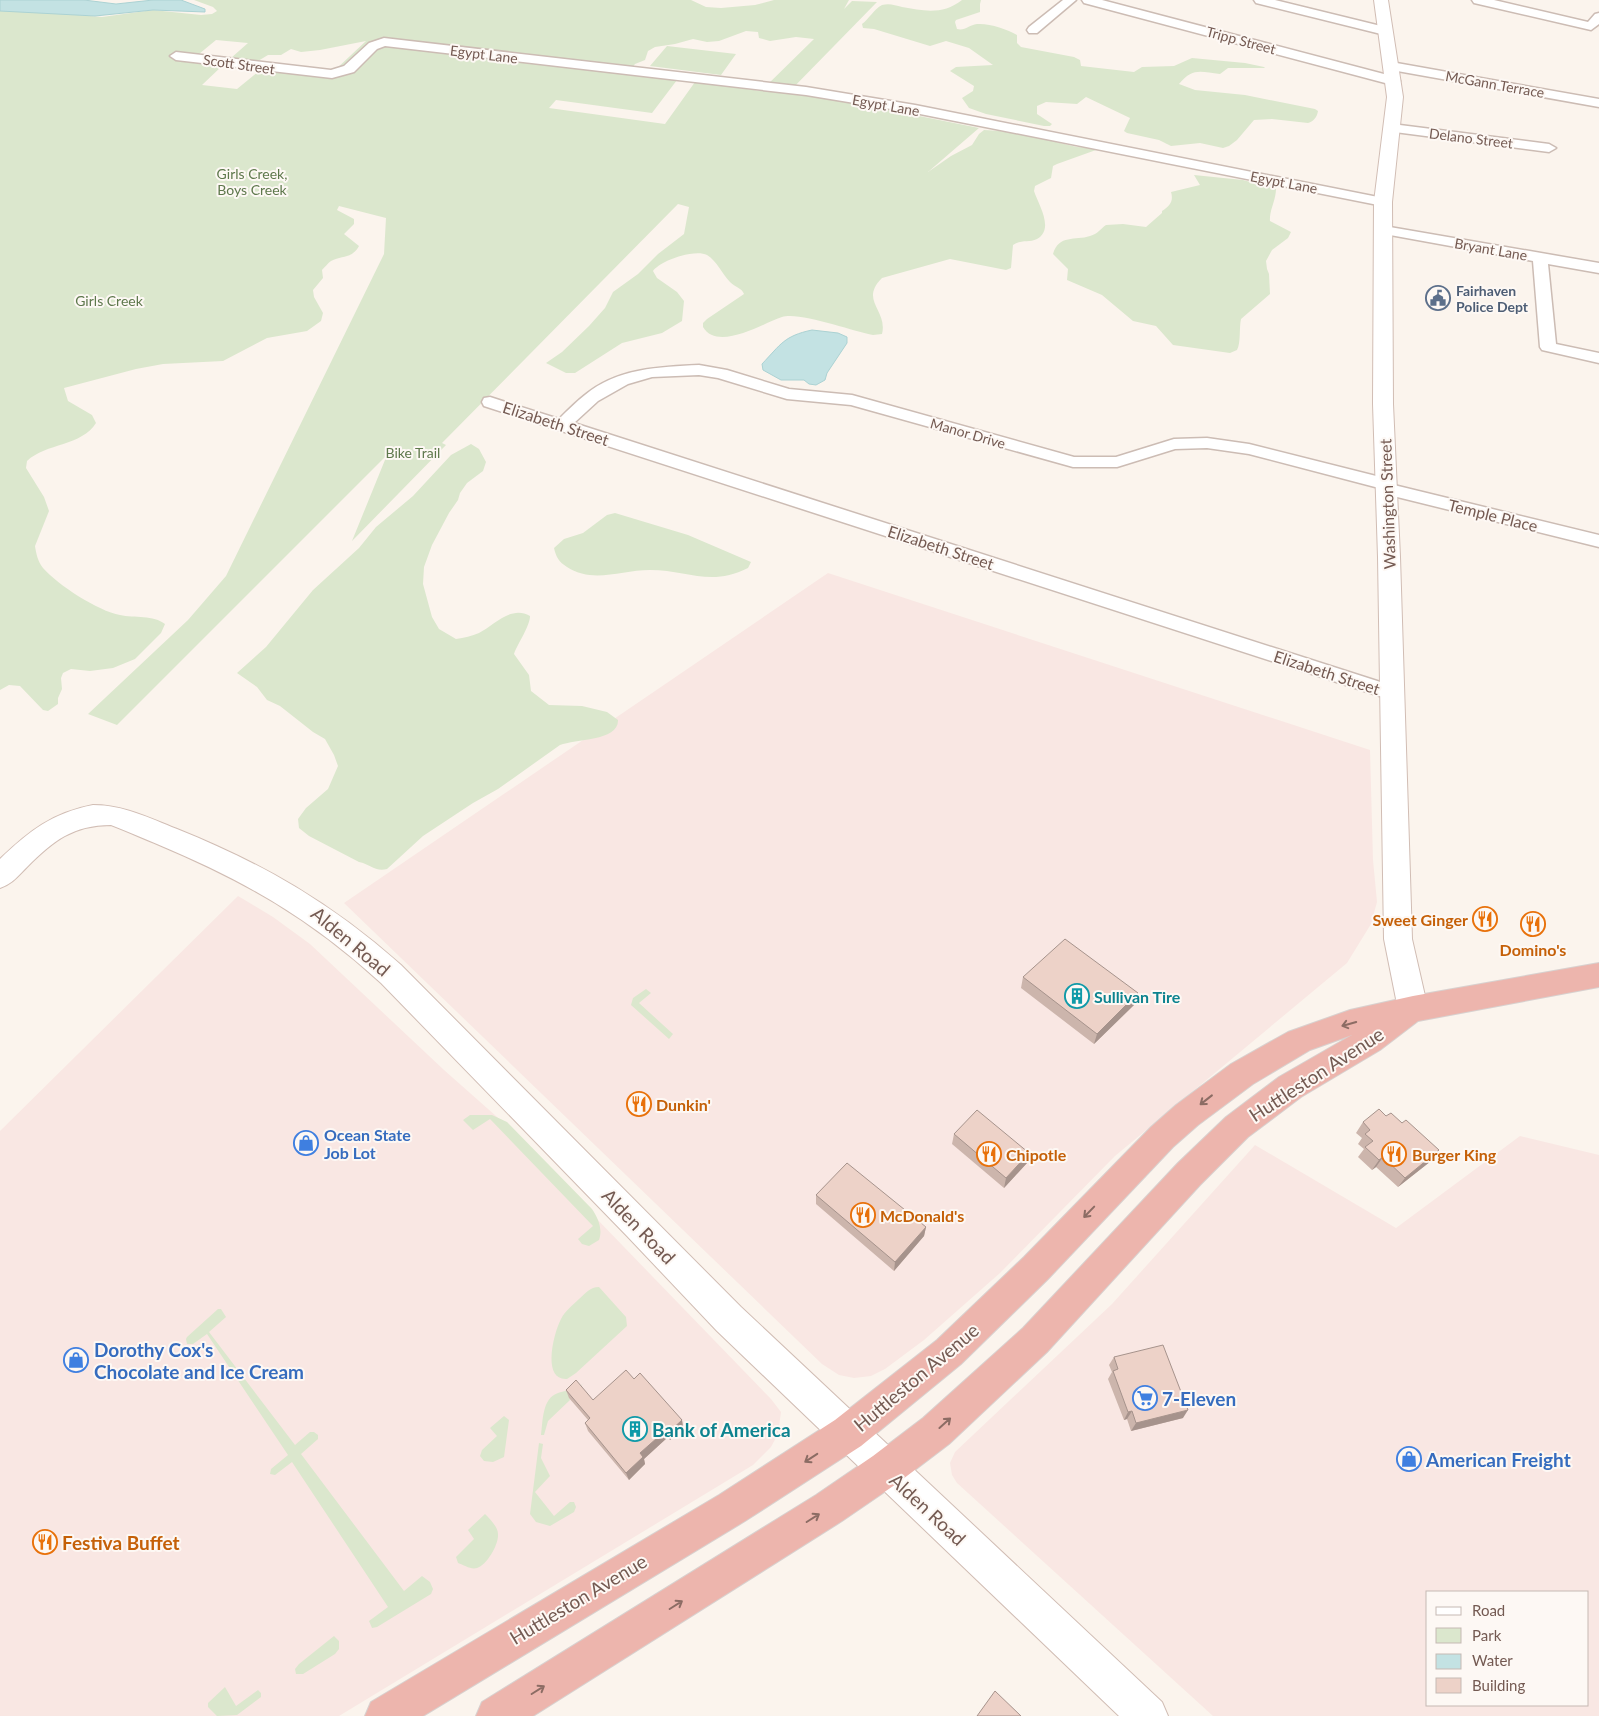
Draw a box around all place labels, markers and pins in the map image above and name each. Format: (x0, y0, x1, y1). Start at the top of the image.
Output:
place label: Fairhaven Police Dept (1456, 282, 1529, 315)
public building icon: Fairhaven Police Dept (1425, 285, 1451, 311)
restaurant icon: Sweet Ginger (1472, 906, 1498, 932)
place label: Sweet Ginger (1372, 910, 1468, 929)
restaurant icon: Domino's (1520, 911, 1546, 937)
place label: Domino's (1500, 940, 1566, 959)
building icon: Sullivan Tire (1064, 983, 1090, 1009)
place label: Sullivan Tire (1094, 987, 1181, 1006)
restaurant icon: Dunkin' (626, 1091, 652, 1117)
place label: Dunkin' (656, 1095, 711, 1114)
place label: Ocean State Job Lot (324, 1125, 411, 1162)
shop icon: Ocean State Job Lot (293, 1130, 319, 1156)
restaurant icon: Chipotle (976, 1141, 1002, 1167)
restaurant icon: Burger King (1381, 1141, 1407, 1167)
place label: Chipotle (1006, 1145, 1067, 1164)
place label: Burger King (1412, 1145, 1497, 1164)
restaurant icon: McDonald's (850, 1202, 876, 1228)
place label: McDonald's (880, 1206, 964, 1225)
place label: Dorothy Cox's Chocolate and Ice Cream (94, 1338, 304, 1383)
shop icon: Dorothy Cox's Chocolate and Ice Cream (63, 1347, 89, 1373)
supermarket icon: 7-Eleven (1132, 1385, 1158, 1411)
place label: 7-Eleven (1162, 1387, 1236, 1410)
building icon: Bank of America (622, 1416, 648, 1442)
place label: Bank of America (652, 1418, 791, 1441)
shop icon: American Freight (1396, 1446, 1422, 1472)
place label: American Freight (1425, 1448, 1571, 1471)
restaurant icon: Festiva Buffet (32, 1529, 58, 1555)
place label: Festiva Buffet (62, 1531, 180, 1554)

